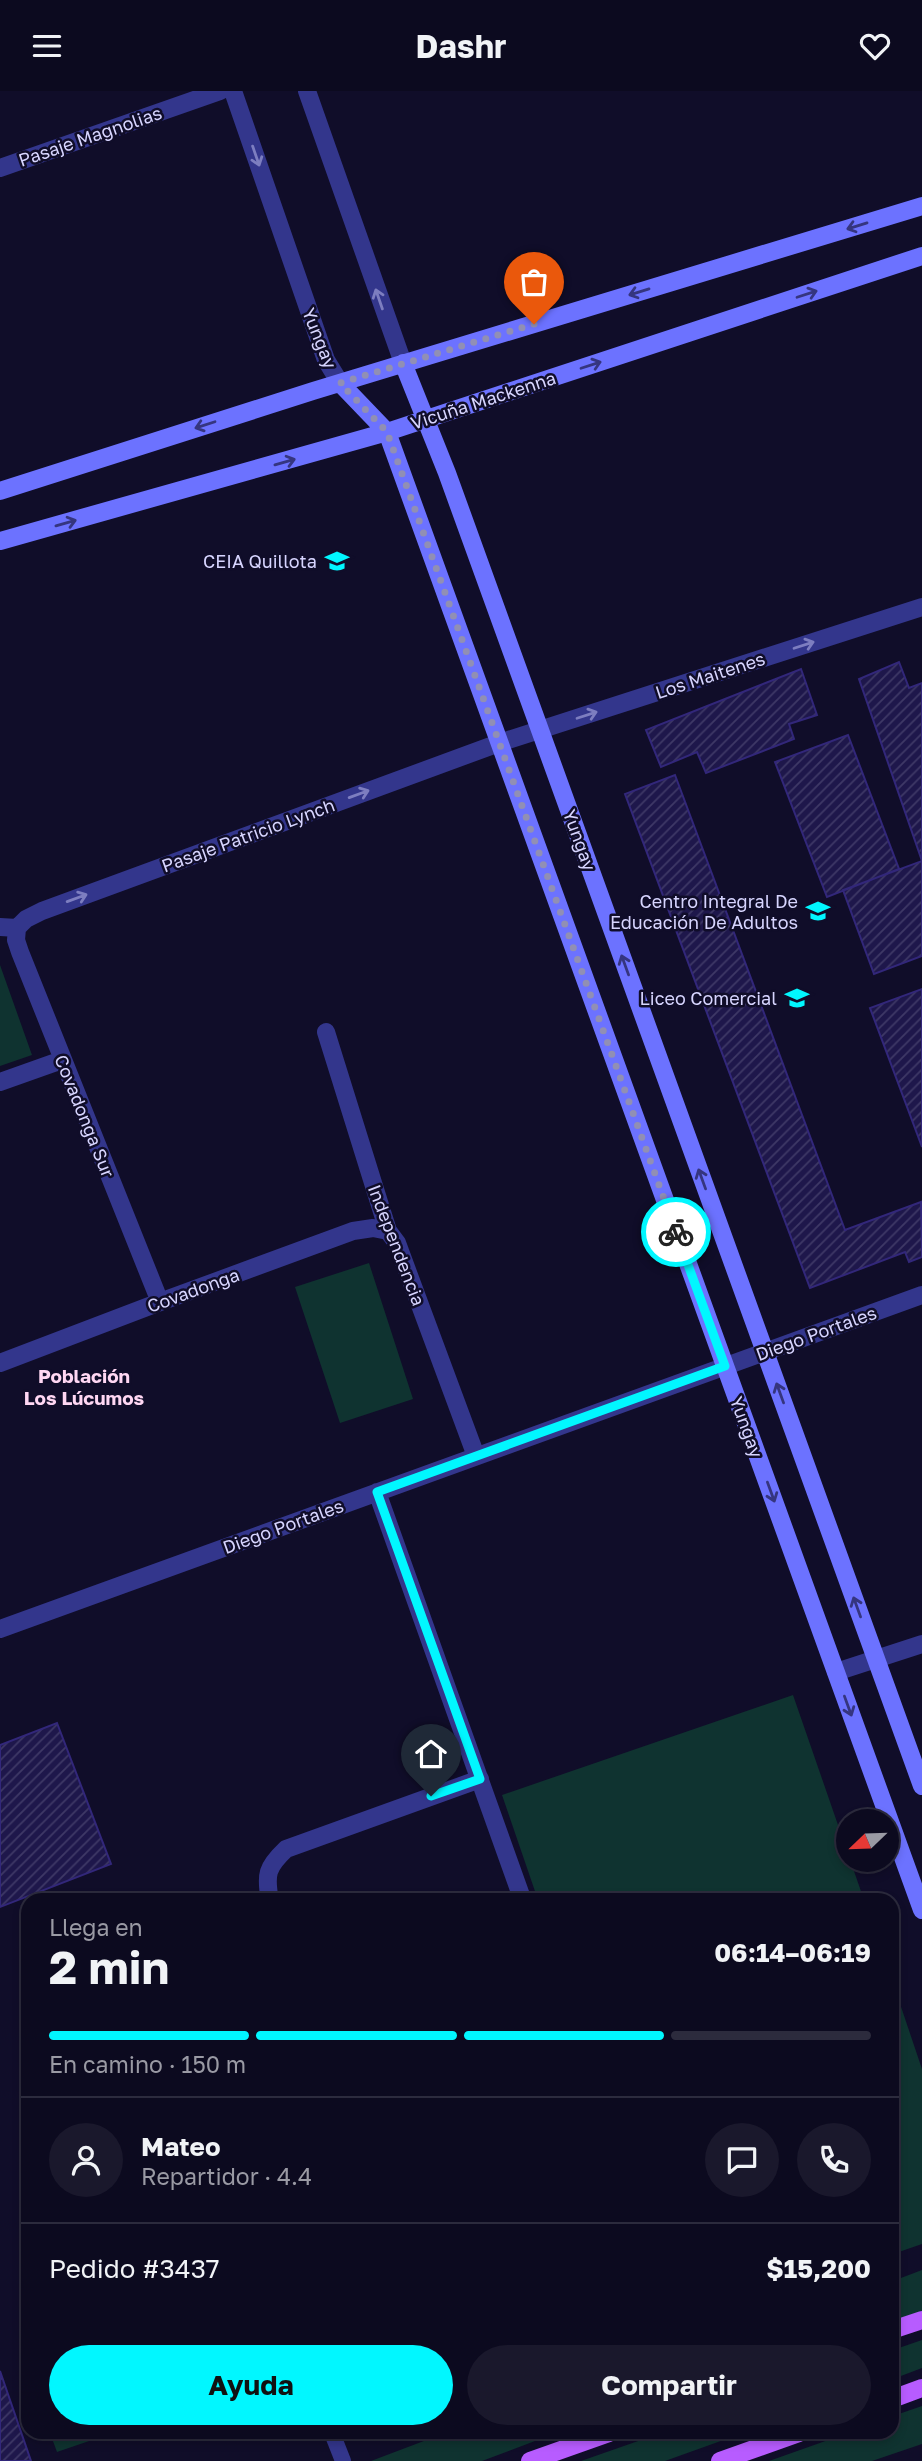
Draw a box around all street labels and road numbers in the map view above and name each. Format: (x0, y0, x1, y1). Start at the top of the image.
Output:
street label: Pasaje Magnolias (15, 101, 165, 171)
street label: Yungay (298, 304, 342, 372)
street label: Vicuña Mackenna (408, 366, 558, 434)
street label: Los Maitenes (652, 647, 768, 703)
street label: Pasaje Patricio Lynch (158, 793, 338, 877)
street label: Yungay (559, 806, 601, 874)
street label: Covadonga Sur (50, 1051, 120, 1181)
street label: Independencia (364, 1181, 430, 1309)
street label: Covadonga (144, 1263, 242, 1317)
street label: Diego Portales (753, 1301, 879, 1365)
street label: Yungay (726, 1393, 768, 1461)
street label: Diego Portales (220, 1494, 346, 1558)

